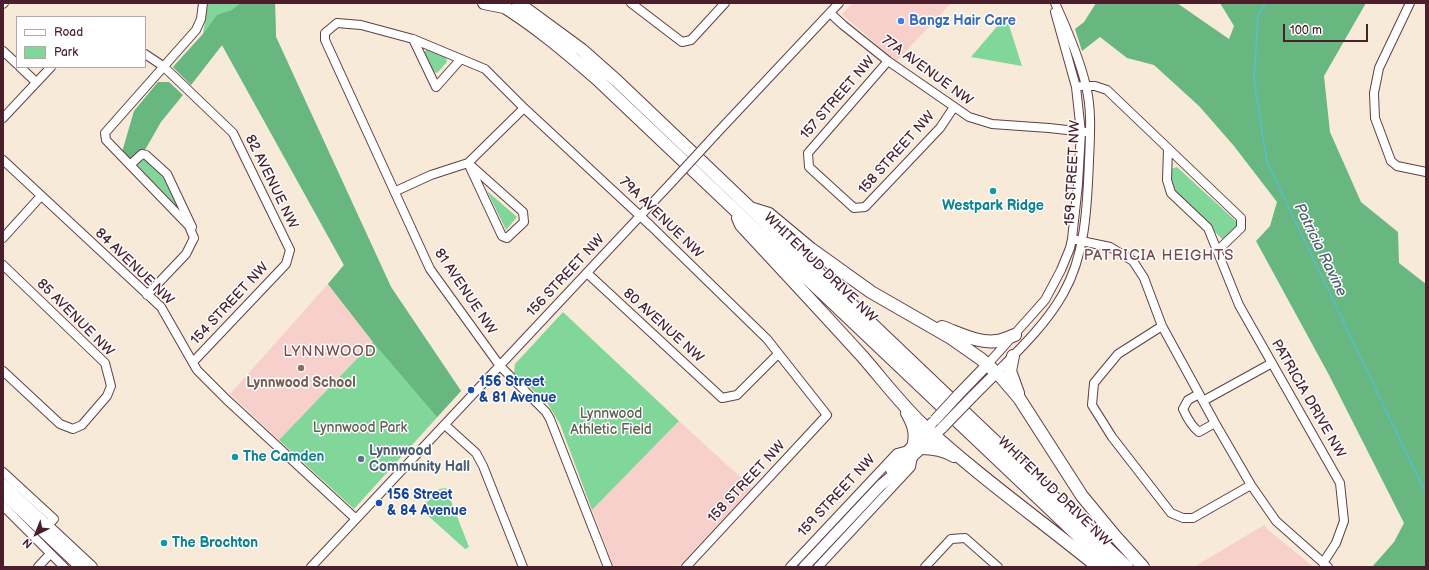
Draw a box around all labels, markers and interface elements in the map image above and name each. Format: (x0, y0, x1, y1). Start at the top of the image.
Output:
place label: Bangz Hair Care (909, 13, 1016, 29)
legend (16, 16, 146, 68)
marker: Bangz Hair Care (896, 16, 906, 26)
scale bar (1285, 16, 1370, 42)
text: 100 m (1290, 23, 1322, 38)
text: Road (54, 25, 83, 40)
street label: 77A AVENUE NW (878, 32, 976, 110)
text: Park (54, 45, 78, 60)
street label: 157 STREET NW (797, 53, 879, 143)
street label: 158 STREET NW (855, 108, 939, 198)
street label: 159 STREET NW (1062, 120, 1084, 226)
street label: 82 AVENUE NW (241, 132, 301, 232)
street label: 79A AVENUE NW (616, 174, 706, 262)
marker: Westpark Ridge (988, 186, 998, 196)
place label: Westpark Ridge (942, 198, 1044, 214)
water label: Patricia Ravine (1290, 200, 1350, 300)
street label: WHITEMUD DRIVE NW (760, 210, 880, 326)
street label: 84 AVENUE NW (91, 225, 177, 309)
street label: 156 STREET NW (524, 231, 608, 321)
street label: 81 AVENUE NW (430, 246, 500, 338)
district label: PATRICIA HEIGHTS (1084, 247, 1234, 265)
street label: 154 STREET NW (188, 259, 272, 349)
street label: 85 AVENUE NW (33, 276, 117, 360)
street label: 80 AVENUE NW (619, 285, 707, 367)
street label: PATRICIA DRIVE NW (1267, 337, 1349, 461)
district label: LYNNWOOD (283, 343, 377, 361)
marker: Lynnwood School (296, 363, 306, 373)
place label: 156 Street & 81 Avenue (479, 374, 556, 406)
place label: Lynnwood School (246, 375, 356, 391)
marker: 156 Street & 81 Avenue (466, 385, 476, 395)
park label: Lynnwood Athletic Field (570, 406, 652, 438)
park label: Lynnwood Park (313, 420, 407, 436)
street label: WHITEMUD DRIVE NW (994, 434, 1114, 550)
street label: 158 STREET NW (705, 438, 789, 526)
place label: Lynnwood Community Hall (369, 443, 470, 476)
place label: The Camden (243, 449, 324, 465)
marker: The Camden (230, 452, 240, 462)
street label: 159 STREET NW (795, 452, 879, 540)
marker: Lynnwood Community Hall (356, 454, 366, 464)
place label: 156 Street & 84 Avenue (387, 487, 467, 520)
marker: 156 Street & 84 Avenue (374, 498, 384, 508)
north arrow (16, 514, 56, 554)
place label: The Brochton (172, 535, 258, 551)
text: N (20, 536, 35, 551)
marker: The Brochton (159, 538, 169, 548)

